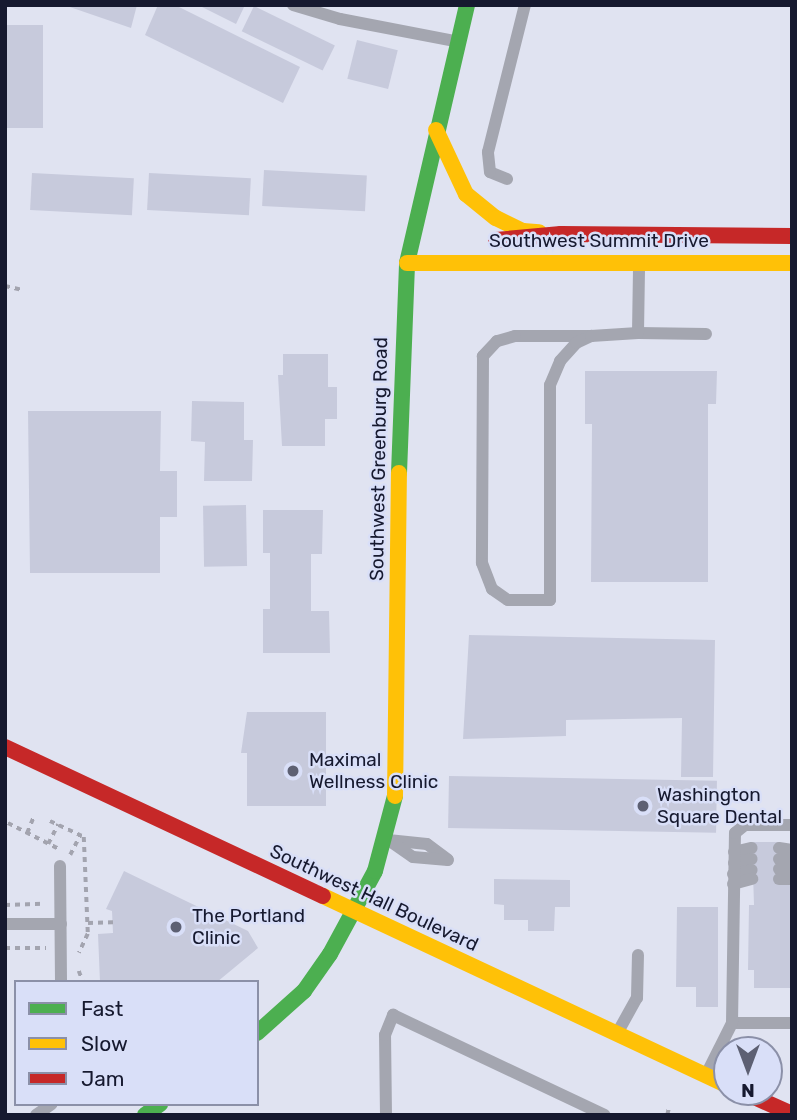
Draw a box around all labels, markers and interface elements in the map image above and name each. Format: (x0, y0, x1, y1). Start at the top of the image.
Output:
street label: Southwest Summit Drive (489, 230, 709, 252)
street label: Southwest Greenburg Road (365, 337, 393, 581)
place label: Maximal Wellness Clinic (309, 749, 438, 793)
marker: Maximal Wellness Clinic (283, 761, 303, 781)
place label: Washington Square Dental (657, 784, 782, 828)
marker: Washington Square Dental (635, 798, 651, 814)
street label: Southwest Hall Boulevard (266, 840, 482, 956)
place label: The Portland Clinic (192, 905, 305, 949)
marker: The Portland Clinic (166, 917, 186, 937)
legend (14, 980, 259, 1106)
text: Fast (81, 996, 123, 1021)
text: Slow (81, 1031, 128, 1056)
north arrow (713, 1036, 783, 1106)
text: Jam (81, 1066, 125, 1091)
text: N (741, 1079, 755, 1102)

